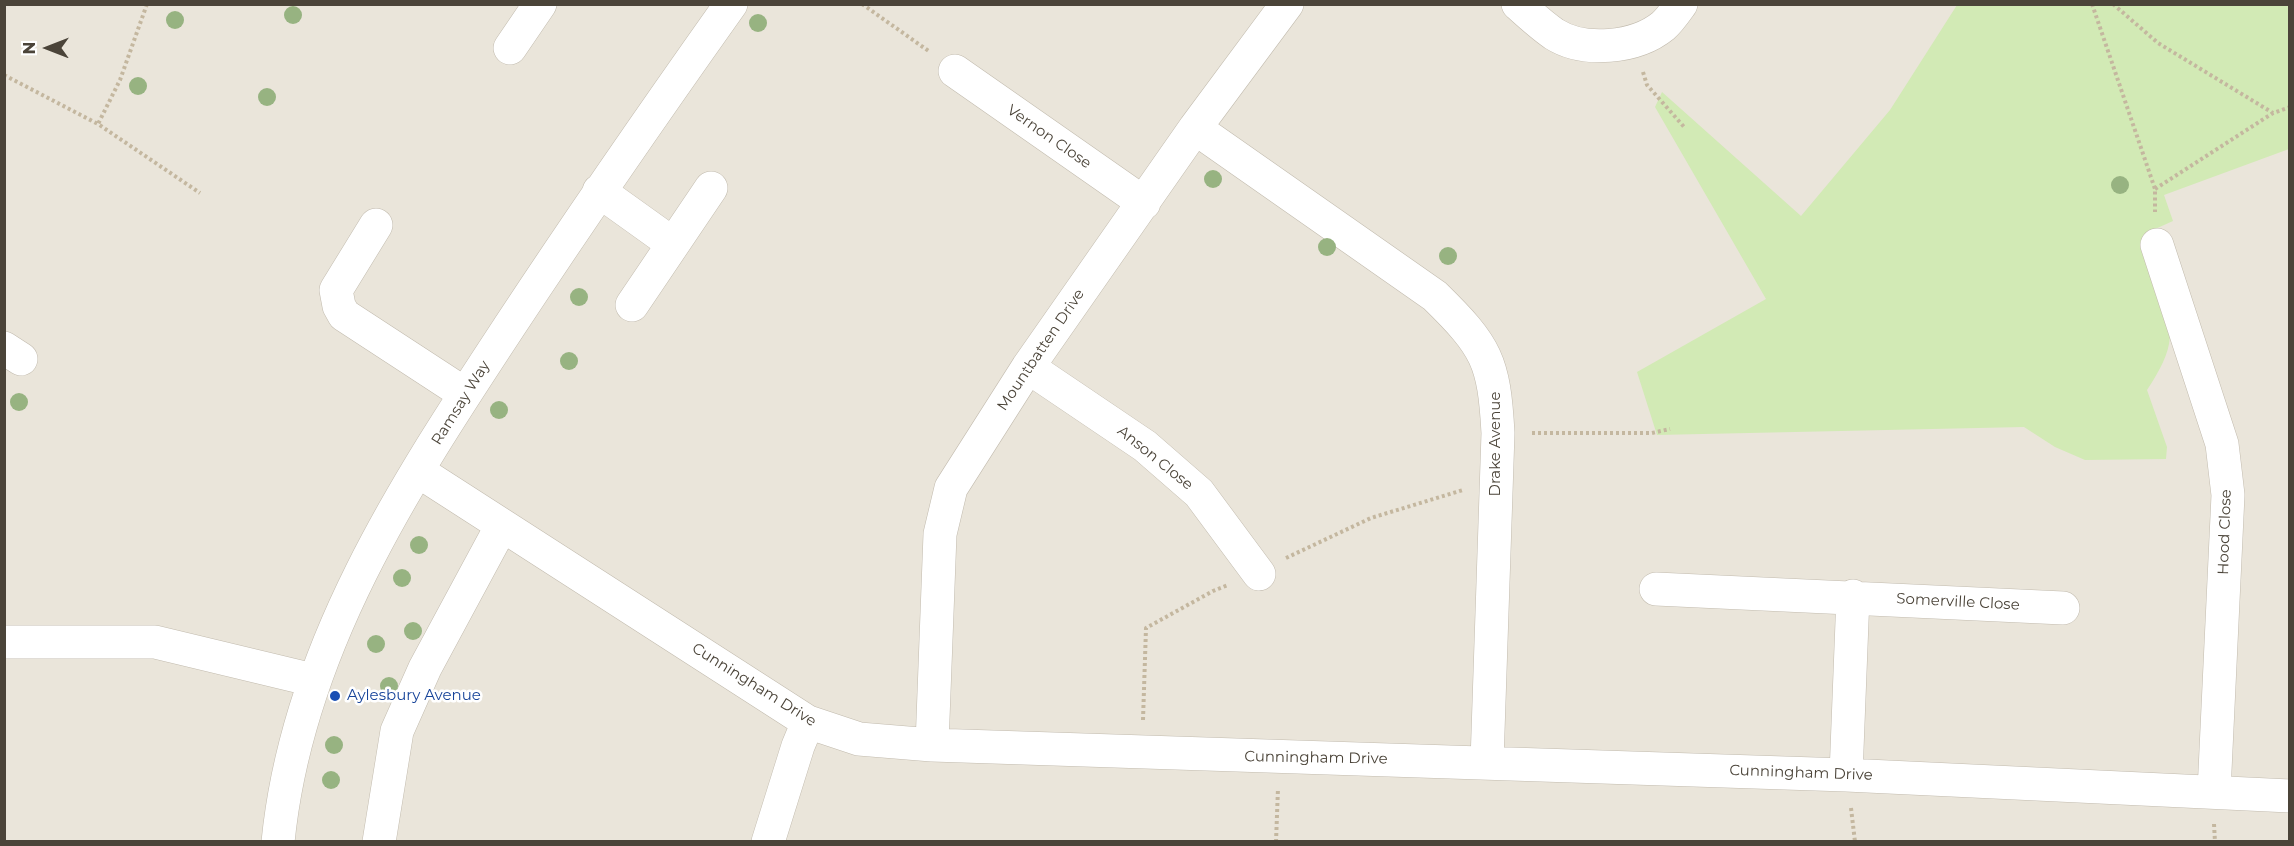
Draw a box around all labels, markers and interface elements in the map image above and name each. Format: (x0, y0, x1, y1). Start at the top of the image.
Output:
north arrow (18, 18, 78, 78)
text: N (20, 42, 39, 54)
street label: Vernon Close (1003, 101, 1095, 173)
street label: Mountbatten Drive (994, 286, 1088, 414)
street label: Ramsay Way (428, 358, 494, 448)
street label: Drake Avenue (1487, 392, 1505, 496)
street label: Anson Close (1114, 422, 1196, 494)
street label: Hood Close (2215, 489, 2235, 575)
street label: Somerville Close (1896, 590, 2020, 614)
street label: Cunningham Drive (688, 639, 820, 731)
place label: Aylesbury Avenue (347, 687, 481, 705)
marker: Aylesbury Avenue (328, 689, 342, 703)
street label: Cunningham Drive (1244, 748, 1388, 768)
street label: Cunningham Drive (1729, 762, 1873, 784)

